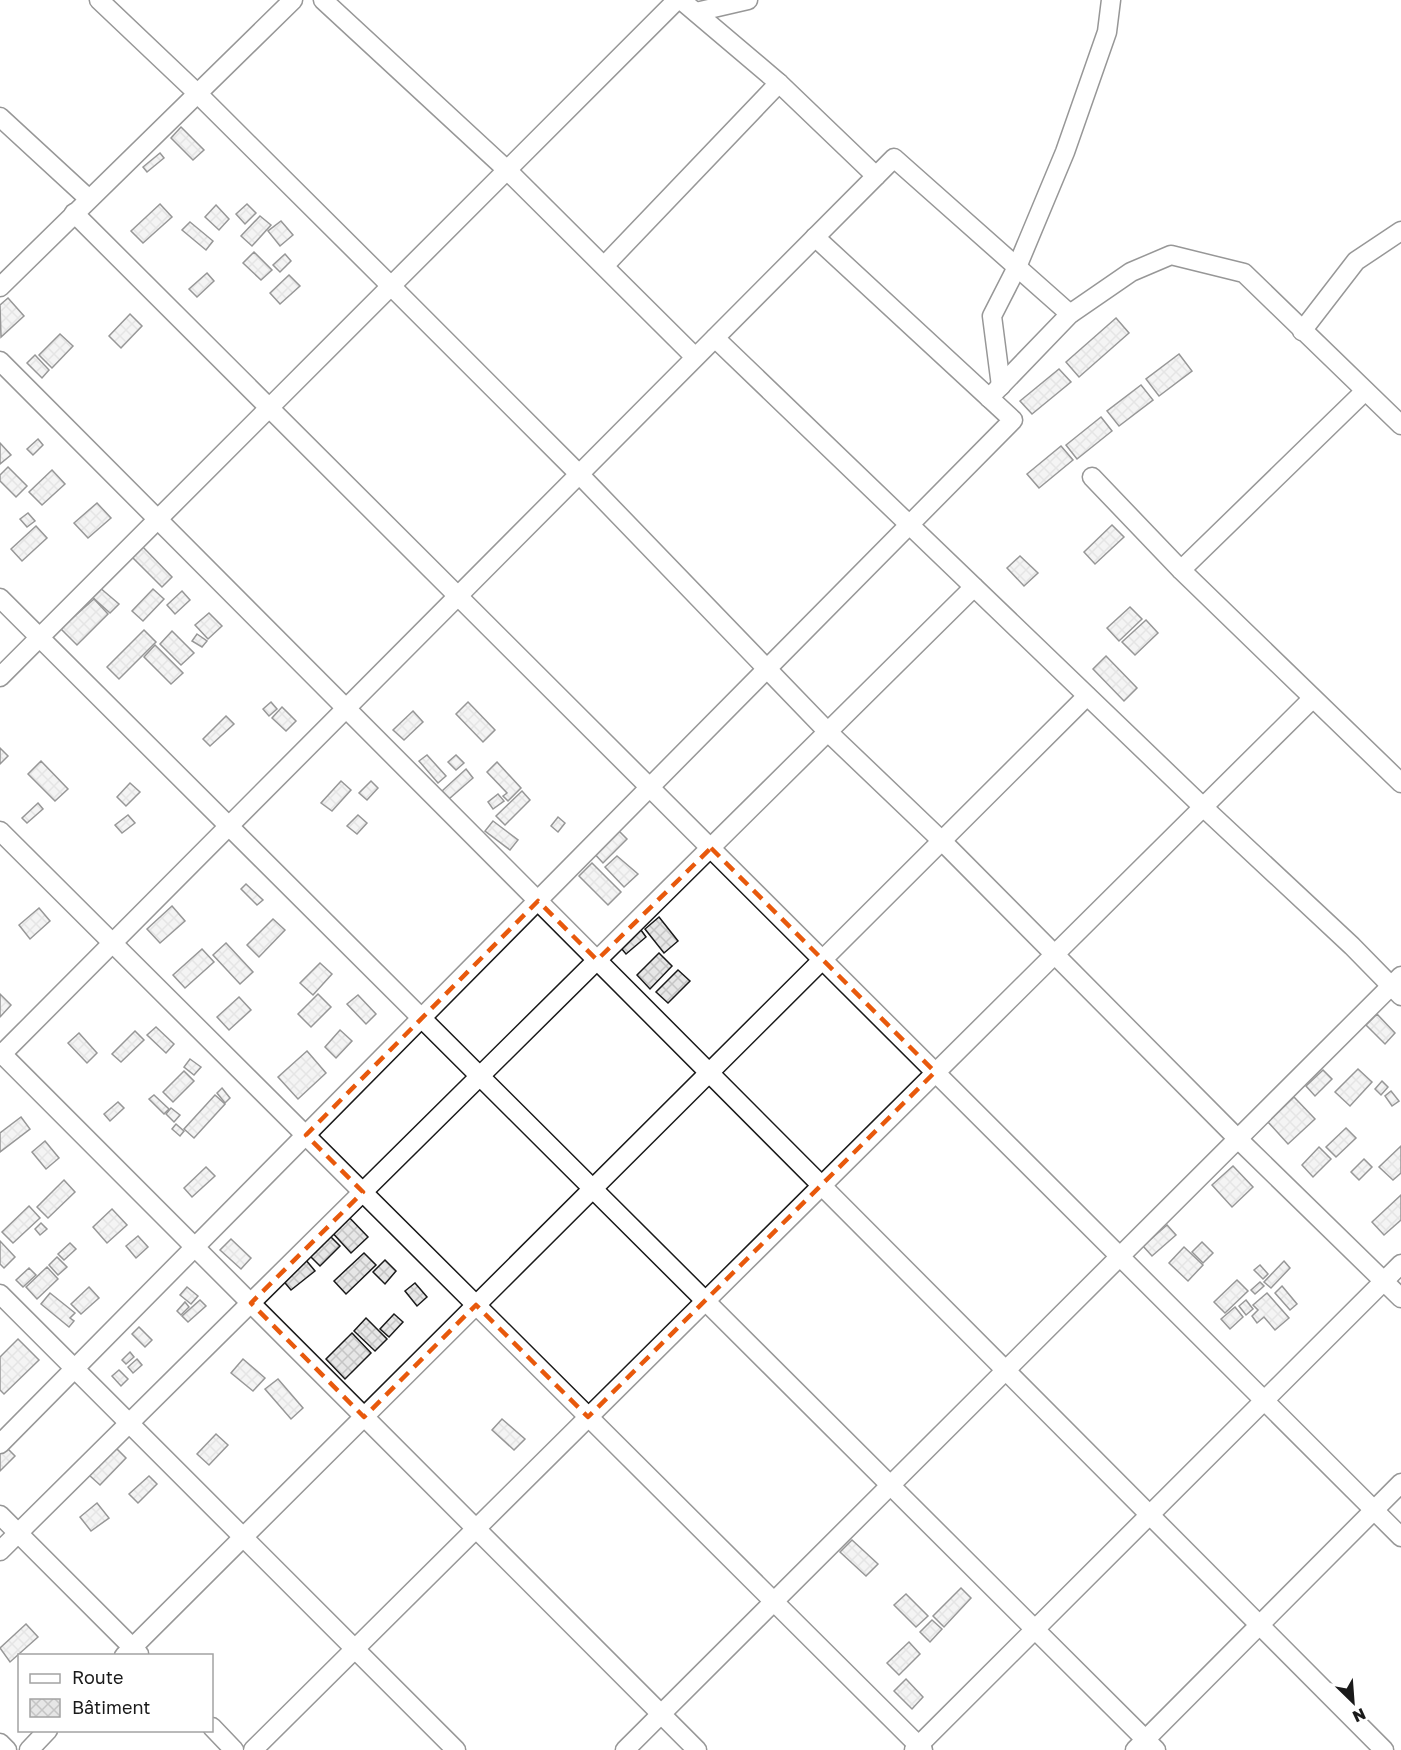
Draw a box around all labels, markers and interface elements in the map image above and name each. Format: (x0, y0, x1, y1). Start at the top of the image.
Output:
legend (18, 1654, 213, 1732)
text: Route (72, 1666, 123, 1688)
north arrow (1323, 1672, 1383, 1732)
text: Bâtiment (72, 1696, 151, 1718)
text: N (1350, 1704, 1369, 1727)

